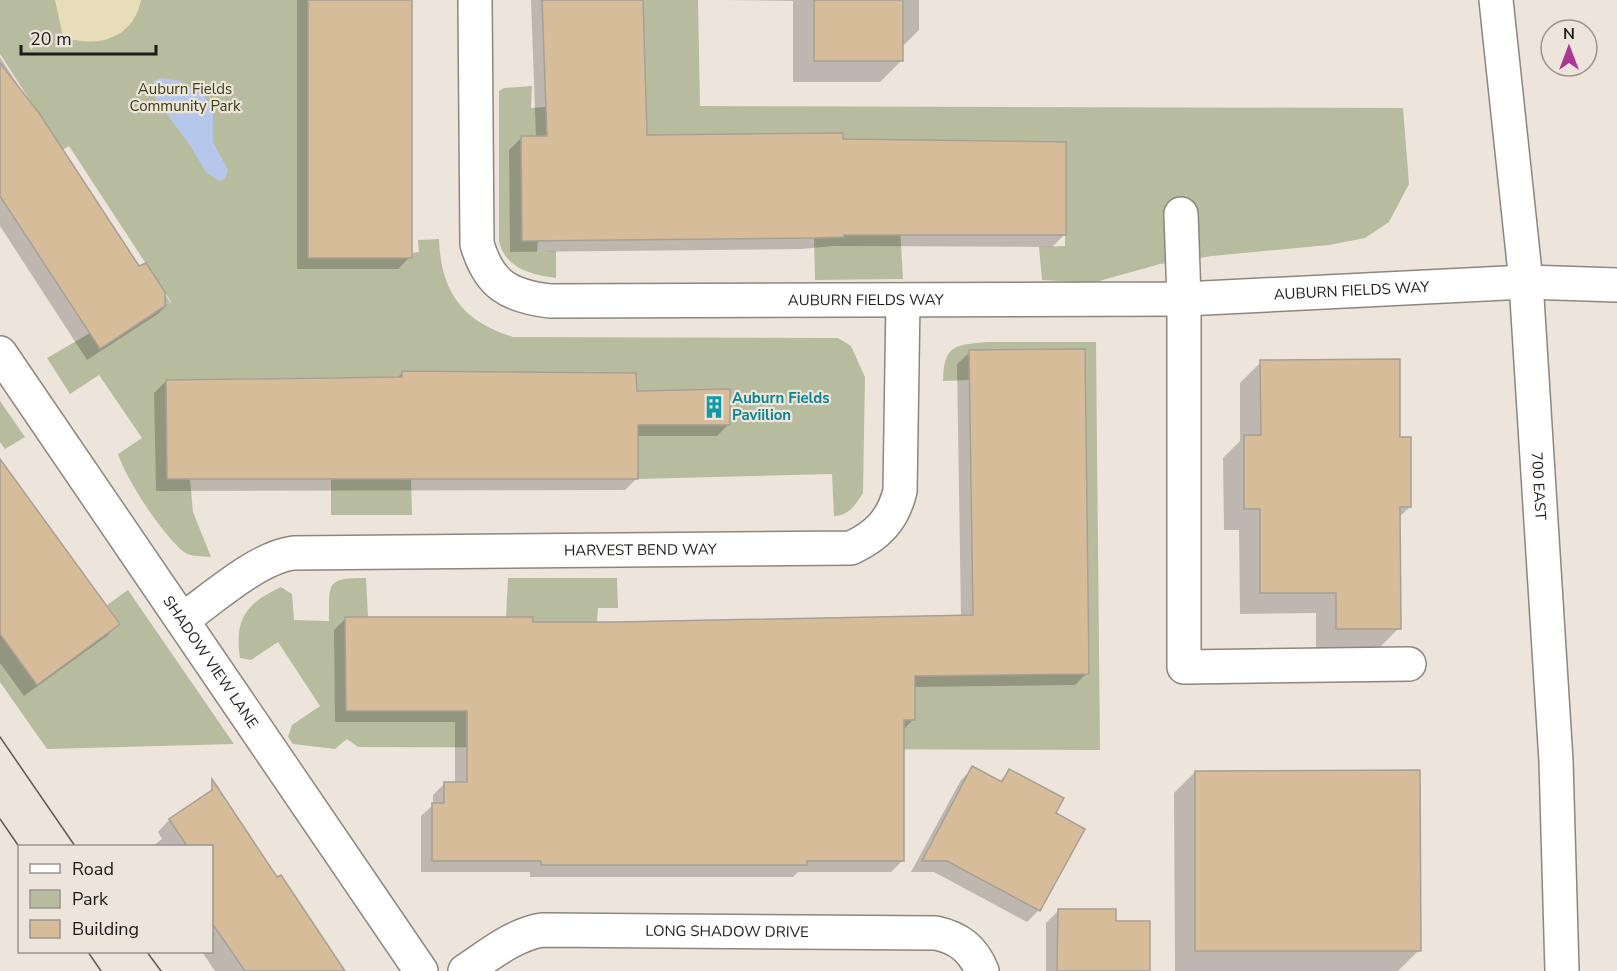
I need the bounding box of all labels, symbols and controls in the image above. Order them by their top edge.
scale bar [21,18,156,56]
north arrow [1539,18,1599,78]
text: N [1563,23,1575,45]
text: 20 m [30,27,72,51]
park label: Auburn Fields Community Park [130,79,241,116]
street label: AUBURN FIELDS WAY [1273,277,1431,305]
street label: AUBURN FIELDS WAY [788,290,945,310]
place label: Auburn Fields Paviilion [732,388,830,425]
building icon: Auburn Fields Paviilion [701,394,727,420]
street label: 700 EAST [1527,451,1551,521]
street label: HARVEST BEND WAY [564,539,718,561]
street label: SHADOW VIEW LANE [158,592,263,732]
legend [18,845,213,953]
text: Road [72,857,114,881]
text: Park [72,887,109,911]
text: Building [72,917,139,941]
street label: LONG SHADOW DRIVE [645,921,809,942]

